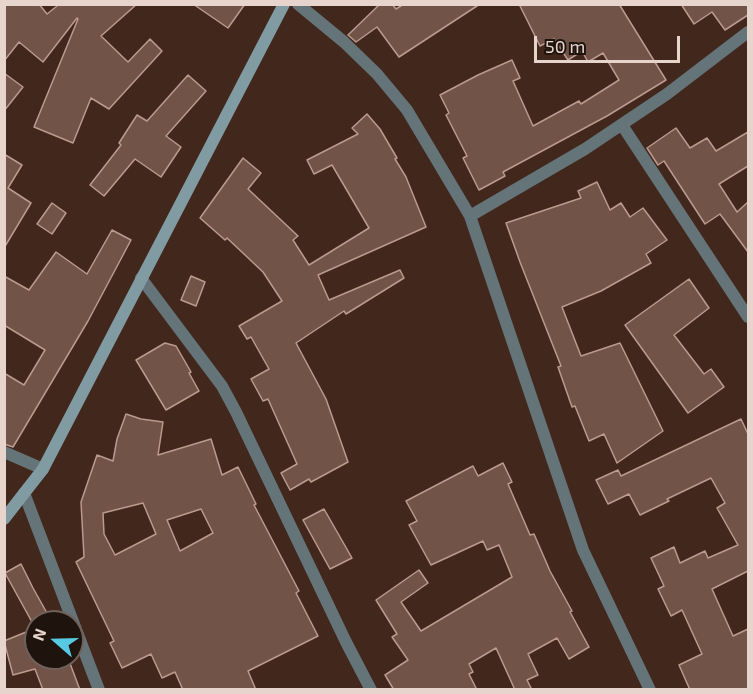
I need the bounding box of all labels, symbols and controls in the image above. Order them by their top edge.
scale bar [537,24,682,62]
text: 50 m [545,35,585,57]
north arrow [24,610,84,670]
text: N [28,626,49,643]

